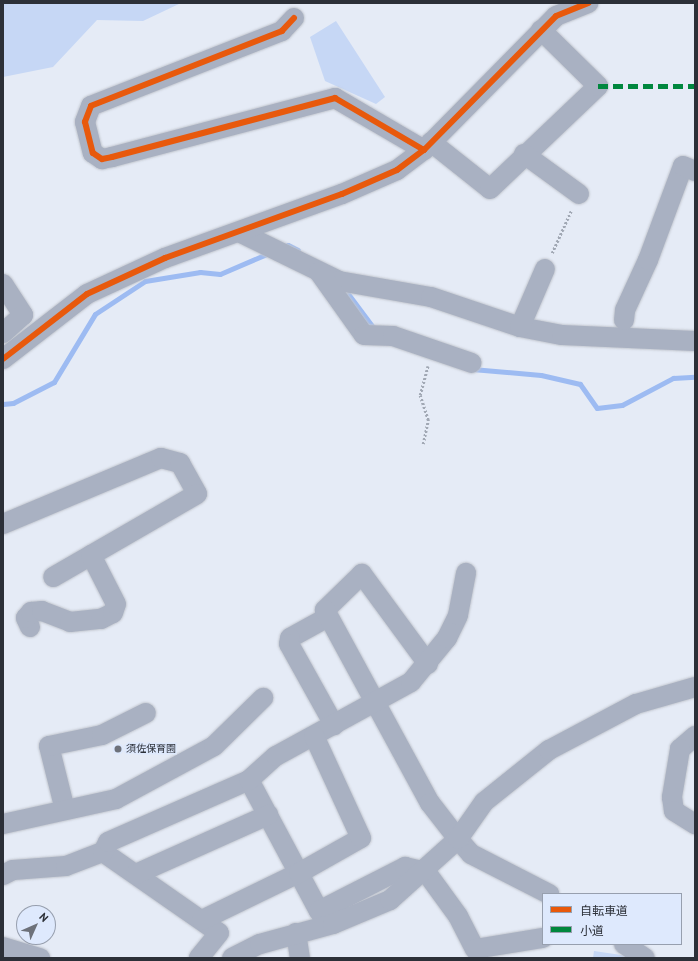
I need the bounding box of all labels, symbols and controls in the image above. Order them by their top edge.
place label: 須佐保育園 [126,743,176,755]
marker: 須佐保育園 [113,744,123,754]
legend [542,893,682,945]
text: 自転車道 [580,903,628,918]
north arrow [16,905,56,945]
text: N [36,910,51,925]
text: 小道 [580,923,604,938]

